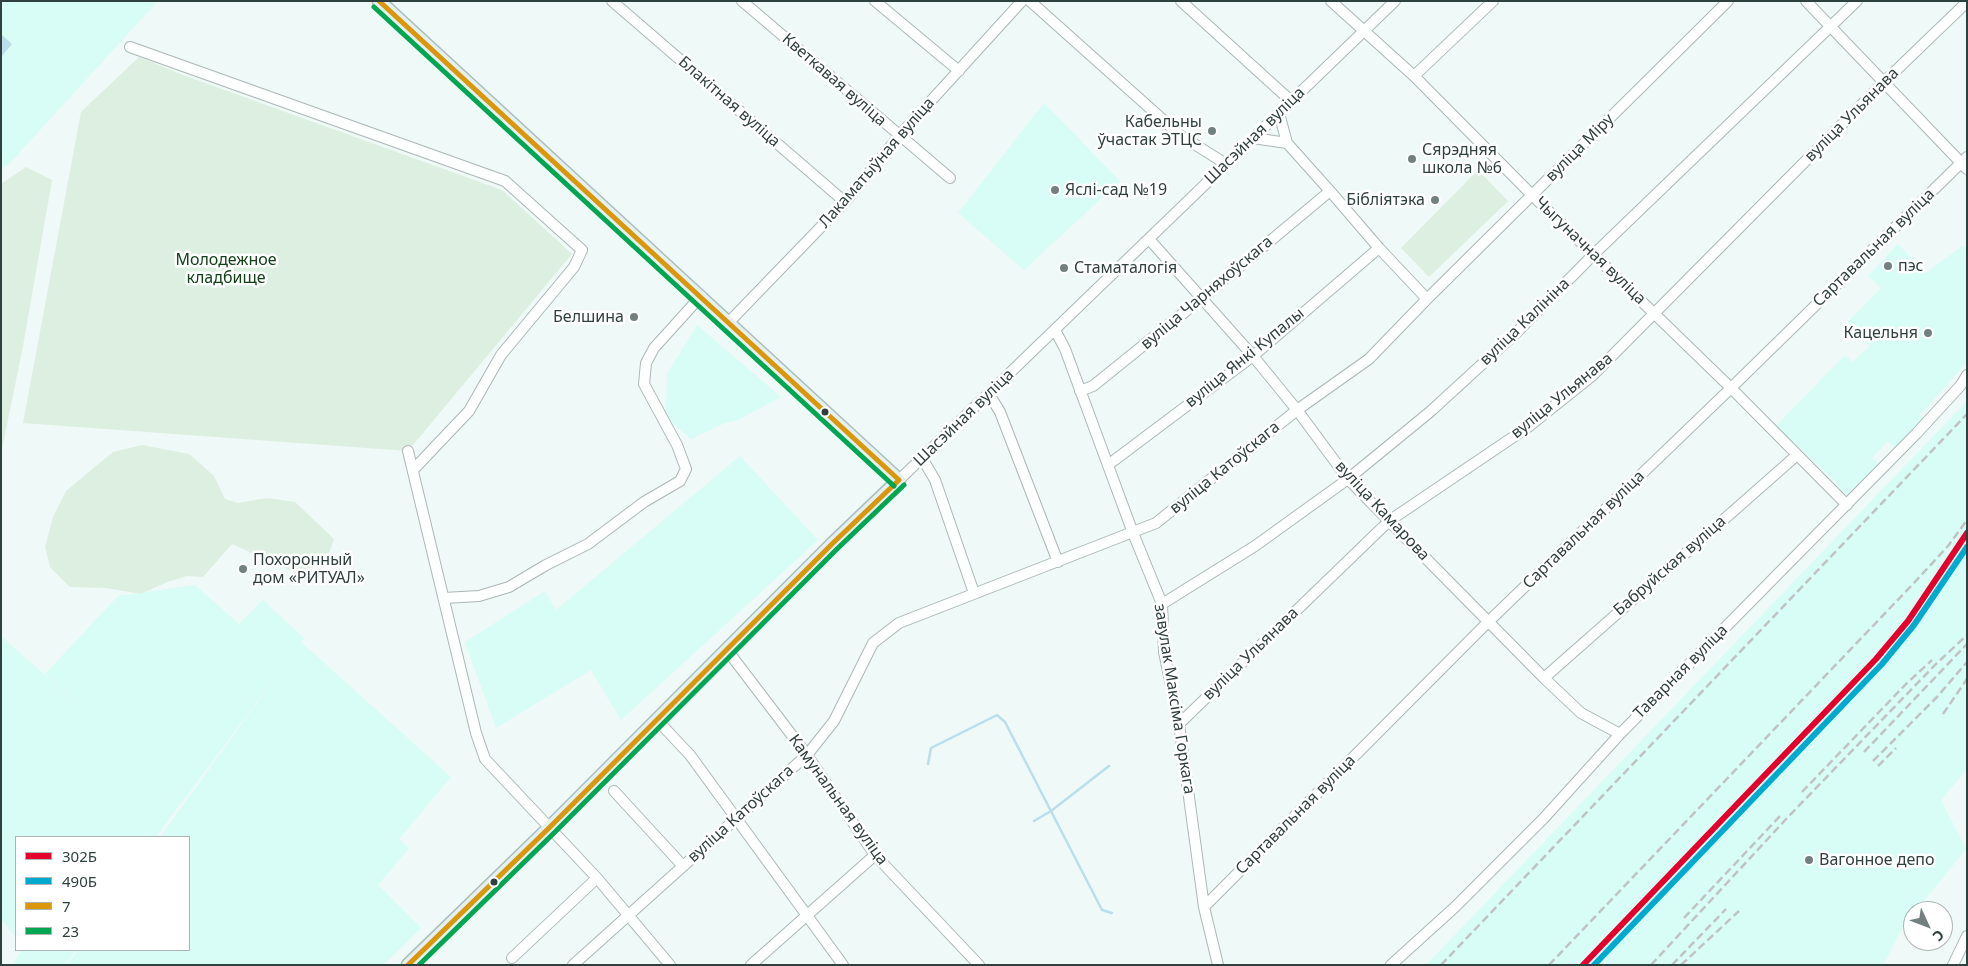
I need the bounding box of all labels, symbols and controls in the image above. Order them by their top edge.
street label: Кветкавая вуліца [778,29,890,131]
street label: Блакітная вуліца [674,53,784,151]
street label: вуліца Ульянава [1801,64,1903,166]
street label: Шасэйная вуліца [1201,83,1309,189]
street label: Лакаматыўная вуліца [815,94,939,232]
street label: вуліца Міру [1542,110,1618,186]
place label: Кабельны ўчастак ЭТЦС [1098,112,1202,150]
marker: Кабельны ўчастак ЭТЦС [1206,125,1218,137]
place label: Сярэдняя школа №6 [1422,140,1502,178]
marker: Сярэдняя школа №6 [1406,153,1418,165]
place label: Яслі-сад №19 [1065,180,1167,200]
marker: Яслі-сад №19 [1049,184,1061,196]
street label: Сартавальная вуліца [1809,185,1939,311]
place label: Бібліятэка [1346,190,1425,210]
street label: Чыгуначная вуліца [1531,193,1649,309]
marker: Бібліятэка [1429,194,1441,206]
street label: вуліца Чарняхоўскага [1137,232,1277,354]
park label: Молодежное кладбище [175,250,277,288]
place label: пэс [1898,256,1923,276]
place label: Стаматалогія [1074,258,1177,278]
marker: пэс [1882,260,1894,272]
marker: Стаматалогія [1058,262,1070,274]
street label: вуліца Калініна [1476,274,1574,370]
street label: вуліца Янкі Купалы [1182,304,1308,412]
place label: Белшина [553,307,624,327]
marker: Белшина [628,311,640,323]
place label: Кацельня [1843,323,1918,343]
marker: Кацельня [1922,327,1934,339]
street label: вуліца Ульянава [1507,349,1617,443]
street label: Шасэйная вуліца [910,365,1018,471]
unlabelled marker [820,407,830,417]
street label: вуліца Катоўскага [1166,418,1284,518]
street label: вуліца Камарова [1331,457,1433,565]
street label: Сартавальная вуліца [1519,467,1649,593]
street label: Бабруйская вуліца [1610,512,1730,620]
place label: Похоронный дом «РИТУАЛ» [253,550,365,588]
marker: Похоронный дом «РИТУАЛ» [237,563,249,575]
street label: завулак Максіма Горкага [1149,602,1199,796]
street label: вуліца Ульянава [1199,604,1303,704]
street label: Таварная вуліца [1630,621,1732,723]
street label: Камунальная вуліца [784,731,892,869]
street label: Сартавальная вуліца [1232,751,1360,879]
street label: вуліца Катоўскага [684,761,798,867]
legend [15,836,190,951]
text: 302Б [62,846,97,866]
place label: Вагонное депо [1819,850,1935,870]
marker: Вагонное депо [1803,854,1815,866]
text: 490Б [62,871,97,891]
unlabelled marker [489,877,499,887]
text: 7 [62,896,71,916]
north arrow [1903,901,1953,951]
text: 23 [62,921,79,941]
text: С [1929,926,1949,946]

